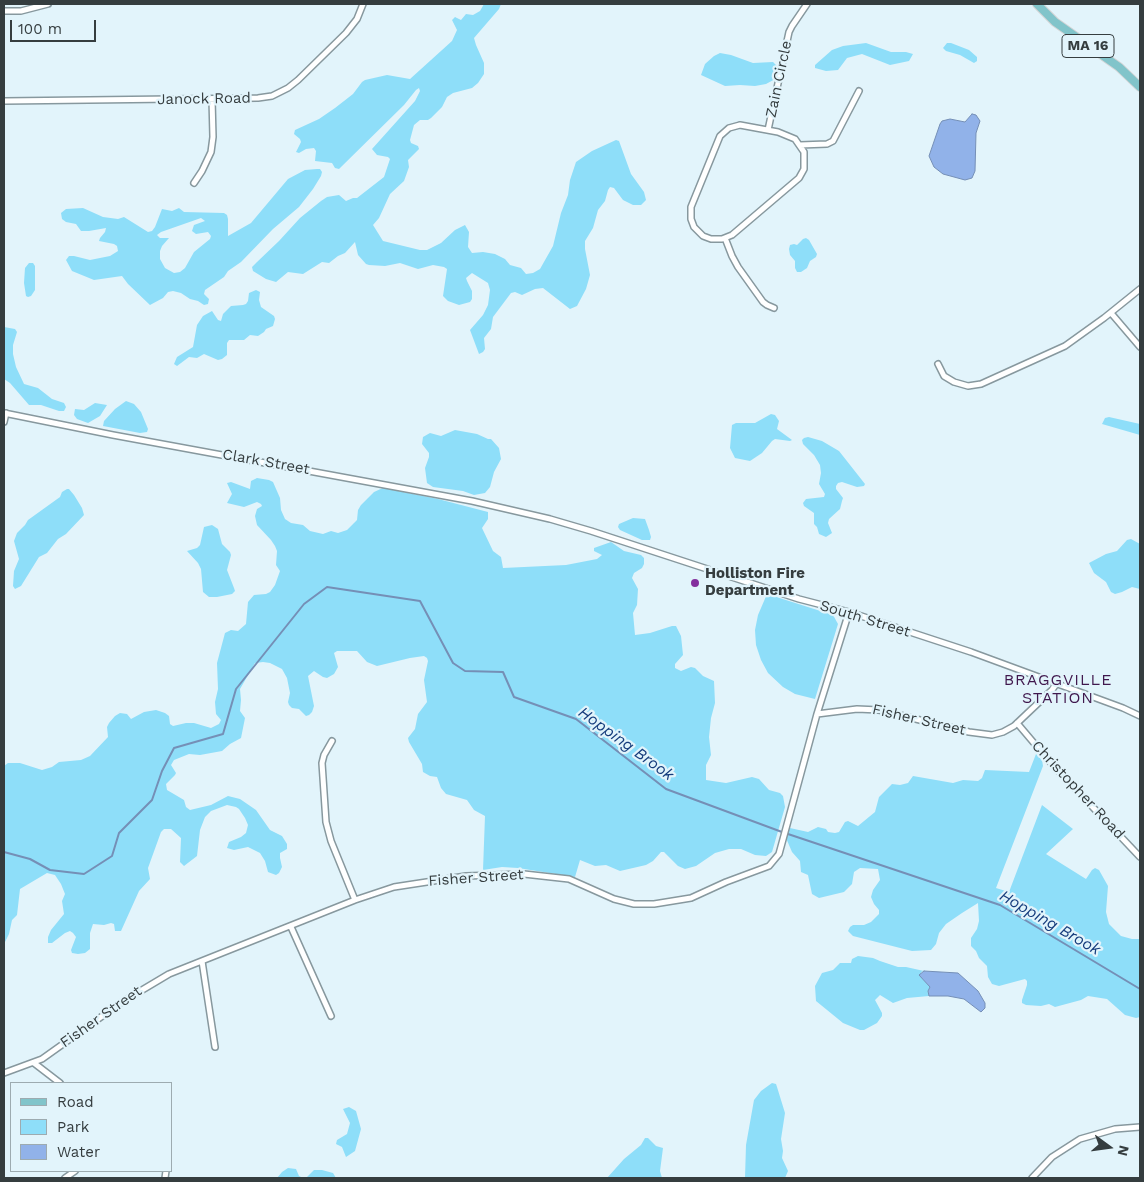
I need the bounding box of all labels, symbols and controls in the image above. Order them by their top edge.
scale bar [12,10,99,42]
text: 100 m [18,20,62,38]
road number: MA 16 [1062,34,1114,58]
street label: Zain Circle [762,39,796,119]
street label: Janock Road [157,89,251,109]
street label: Clark Street [221,445,311,479]
place label: Holliston Fire Department [705,565,805,600]
marker: Holliston Fire Department [689,577,701,589]
street label: South Street [818,597,912,641]
district label: BRAGGVILLE STATION [1002,670,1114,708]
street label: Fisher Street [871,701,967,739]
water label: Hopping Brook [574,703,678,785]
street label: Christopher Road [1028,737,1128,843]
street label: Fisher Street [428,866,524,890]
water label: Hopping Brook [996,886,1104,960]
street label: Fisher Street [57,982,145,1052]
legend [10,1082,172,1172]
text: Road [57,1093,94,1111]
text: Park [57,1118,89,1136]
north arrow [1084,1122,1134,1172]
text: Water [57,1143,100,1161]
text: N [1115,1144,1133,1158]

